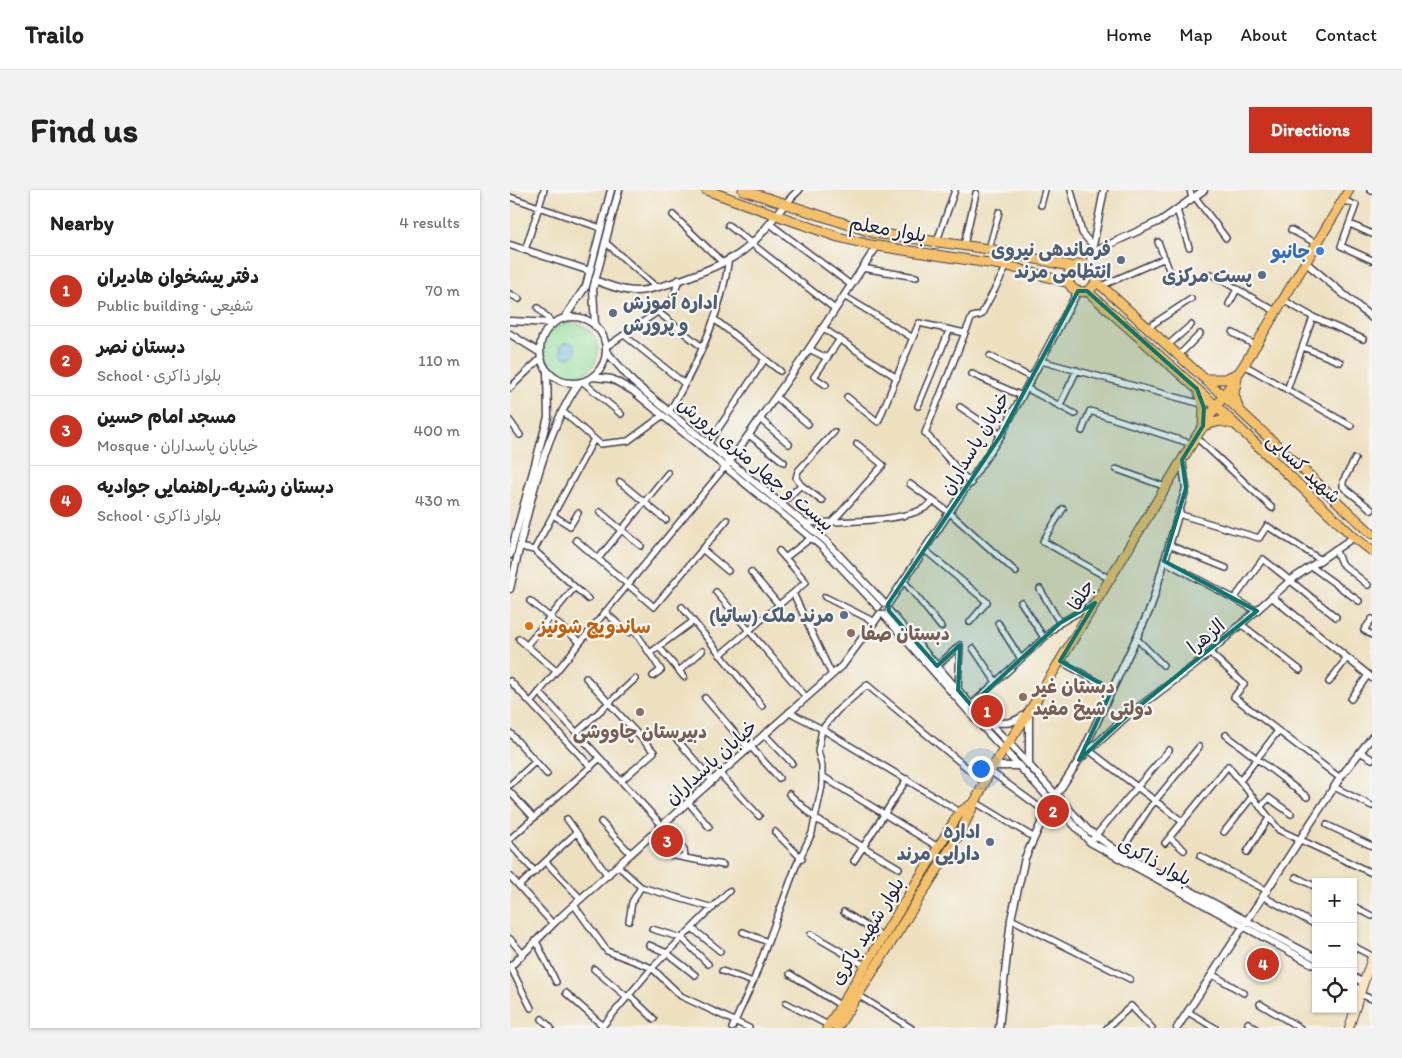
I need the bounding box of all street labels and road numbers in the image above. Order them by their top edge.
street label: بلوار معلم [847,211,928,250]
street label: خیابان پاسداران [935,387,1016,499]
street label: بیست و چهار متری پرورش [673,392,839,537]
street label: شهید کسایی [1261,428,1346,509]
street label: جلفا [1063,575,1099,615]
street label: الزهرا [1182,614,1230,658]
street label: خیابان پاسداران [660,715,763,810]
street label: بلوار ذاکری [1114,831,1196,891]
street label: بلوار شهید باکری [825,873,909,989]

